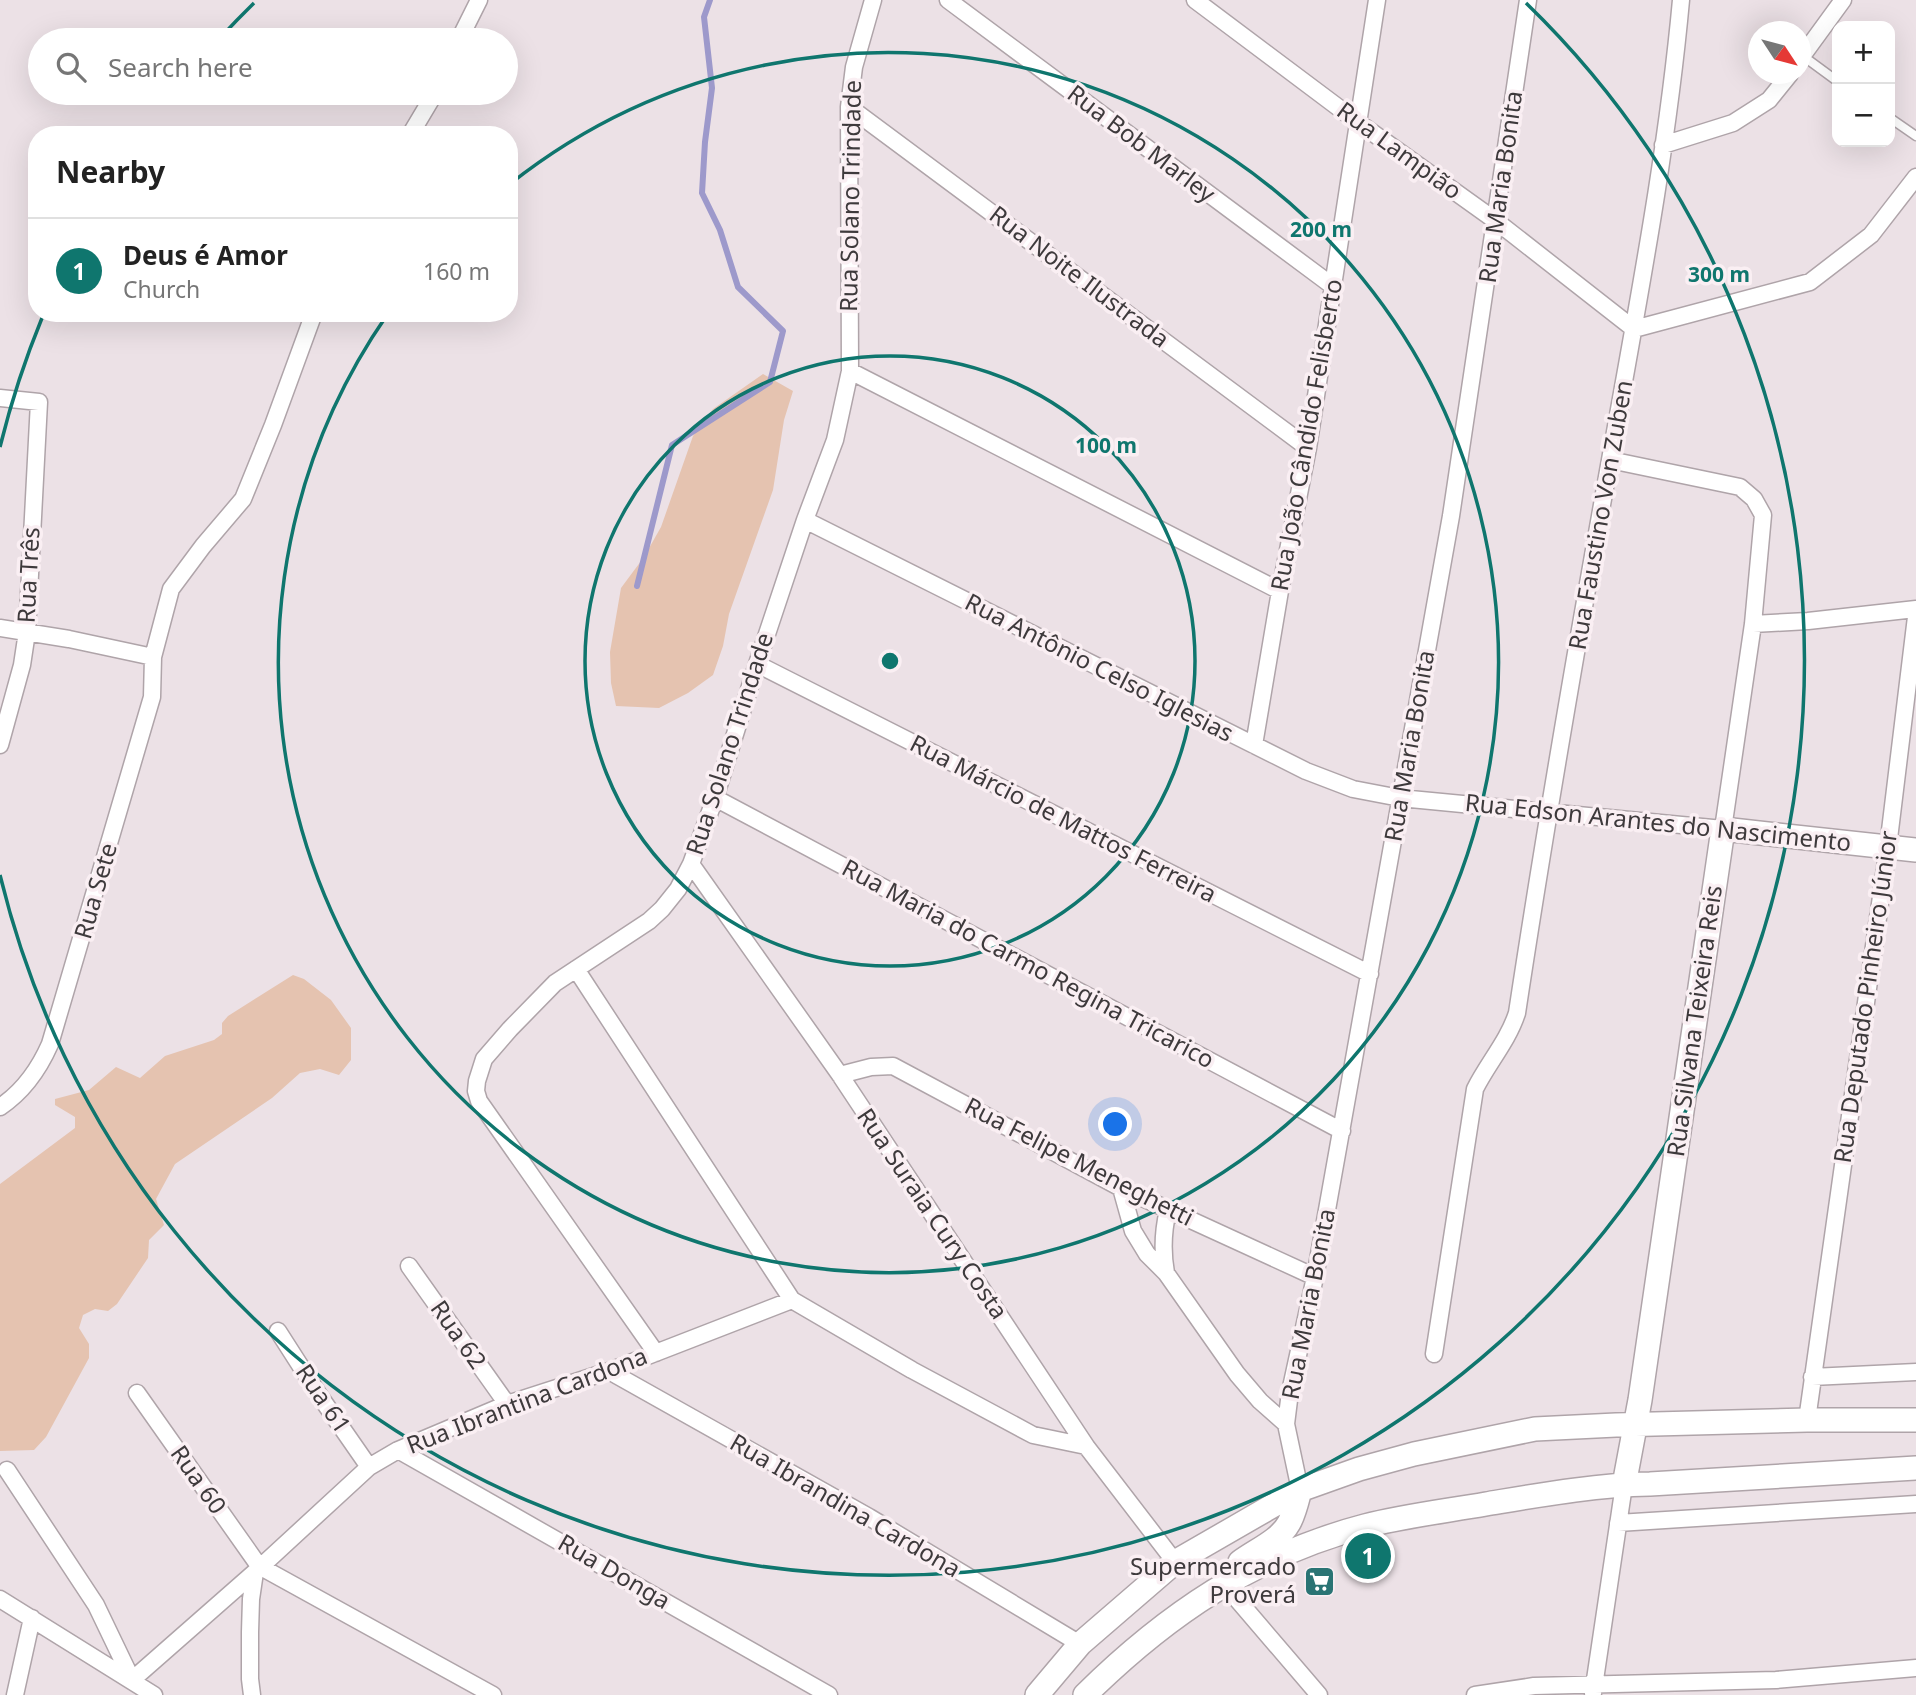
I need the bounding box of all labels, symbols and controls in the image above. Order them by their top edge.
north arrow [1748,21,1811,84]
map controls [1832,21,1895,147]
button: + [1832,21,1895,84]
search box [28,28,518,105]
icon: search [52,48,90,86]
text: Search here [108,49,253,85]
street label: Rua Bob Marley [1061,76,1223,210]
street label: Rua Solano Trindade [831,80,868,312]
button: − [1832,84,1895,147]
street label: Rua Maria Bonita [1470,89,1529,285]
street label: Rua Lampião [1331,93,1469,206]
text: Nearby [56,151,165,192]
street label: Rua Noite Ilustrada [983,197,1177,354]
text: 200 m [1290,215,1352,243]
text: Deus é Amor [123,237,288,273]
text: 1 [72,255,86,287]
text: 160 m [423,255,490,287]
text: 300 m [1688,260,1750,288]
text: Church [123,273,200,305]
street label: Rua João Cândido Felisberto [1262,276,1349,593]
street label: Rua Faustino Von Zuben [1560,377,1640,652]
text: 100 m [1075,431,1137,459]
street label: Rua Três [9,526,46,624]
street label: Rua Antônio Celso Iglesias [960,585,1240,749]
street label: Rua Solano Trindade [677,628,780,859]
street label: Rua Maria Bonita [1375,647,1442,844]
centre of rings [878,649,902,673]
street label: Rua Márcio de Mattos Ferreira [905,726,1223,910]
street label: Rua Edson Arantes do Nascimento [1463,785,1853,858]
street label: Rua Deputado Pinheiro Júnior [1825,829,1904,1165]
street label: Rua Sete [65,839,124,942]
street label: Rua Maria do Carmo Regina Tricarico [837,850,1221,1075]
street label: Rua Silvana Teixeira Reis [1658,883,1729,1159]
street label: Rua Felipe Meneghetti [960,1089,1200,1233]
street label: Rua Suraia Cury Costa [850,1101,1016,1325]
your location [1098,1107,1132,1141]
street label: Rua Maria Bonita [1273,1205,1342,1402]
street label: Rua 62 [424,1293,495,1375]
street label: Rua Ibrantina Cardona [401,1338,651,1461]
street label: Rua 61 [289,1357,359,1439]
street label: Rua Ibrandina Cardona [724,1425,967,1584]
street label: Rua 60 [164,1438,235,1520]
street label: Rua Donga [553,1525,677,1616]
pin: 1 [1345,1530,1391,1582]
place label: Supermercado Proverá [1130,1549,1296,1610]
supermarket icon: Supermercado Proverá [1302,1564,1336,1598]

